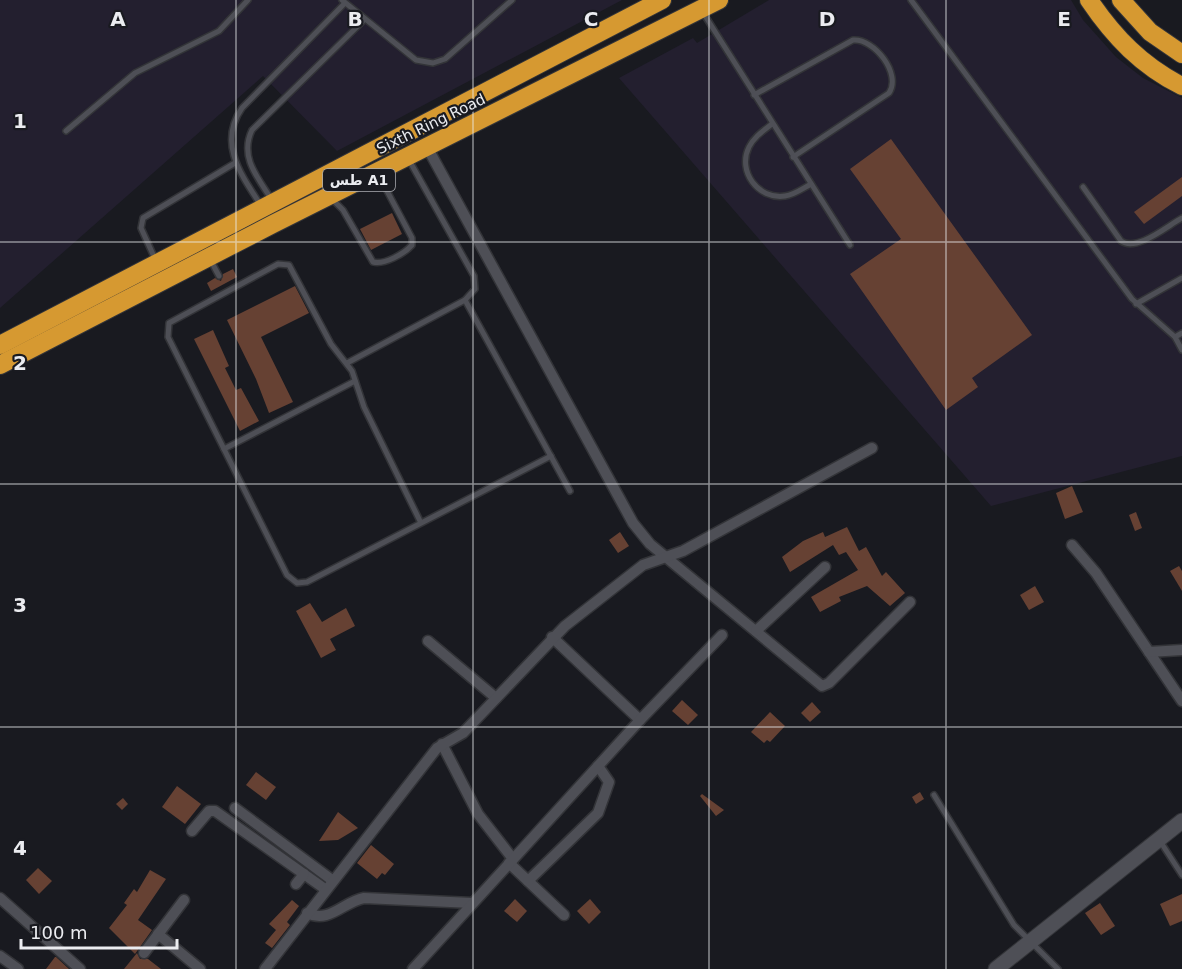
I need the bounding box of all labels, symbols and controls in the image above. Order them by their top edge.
text: A [110,7,126,31]
text: B [347,7,363,31]
text: C [584,7,598,31]
text: D [819,7,835,31]
text: E [1057,7,1071,31]
street label: Sixth Ring Road [374,90,488,158]
text: 1 [13,109,27,133]
road number: طس A1 [323,169,395,191]
text: 2 [13,351,27,375]
text: 3 [13,593,27,617]
text: 4 [13,836,27,860]
scale bar [21,912,177,950]
text: 100 m [30,922,88,943]

